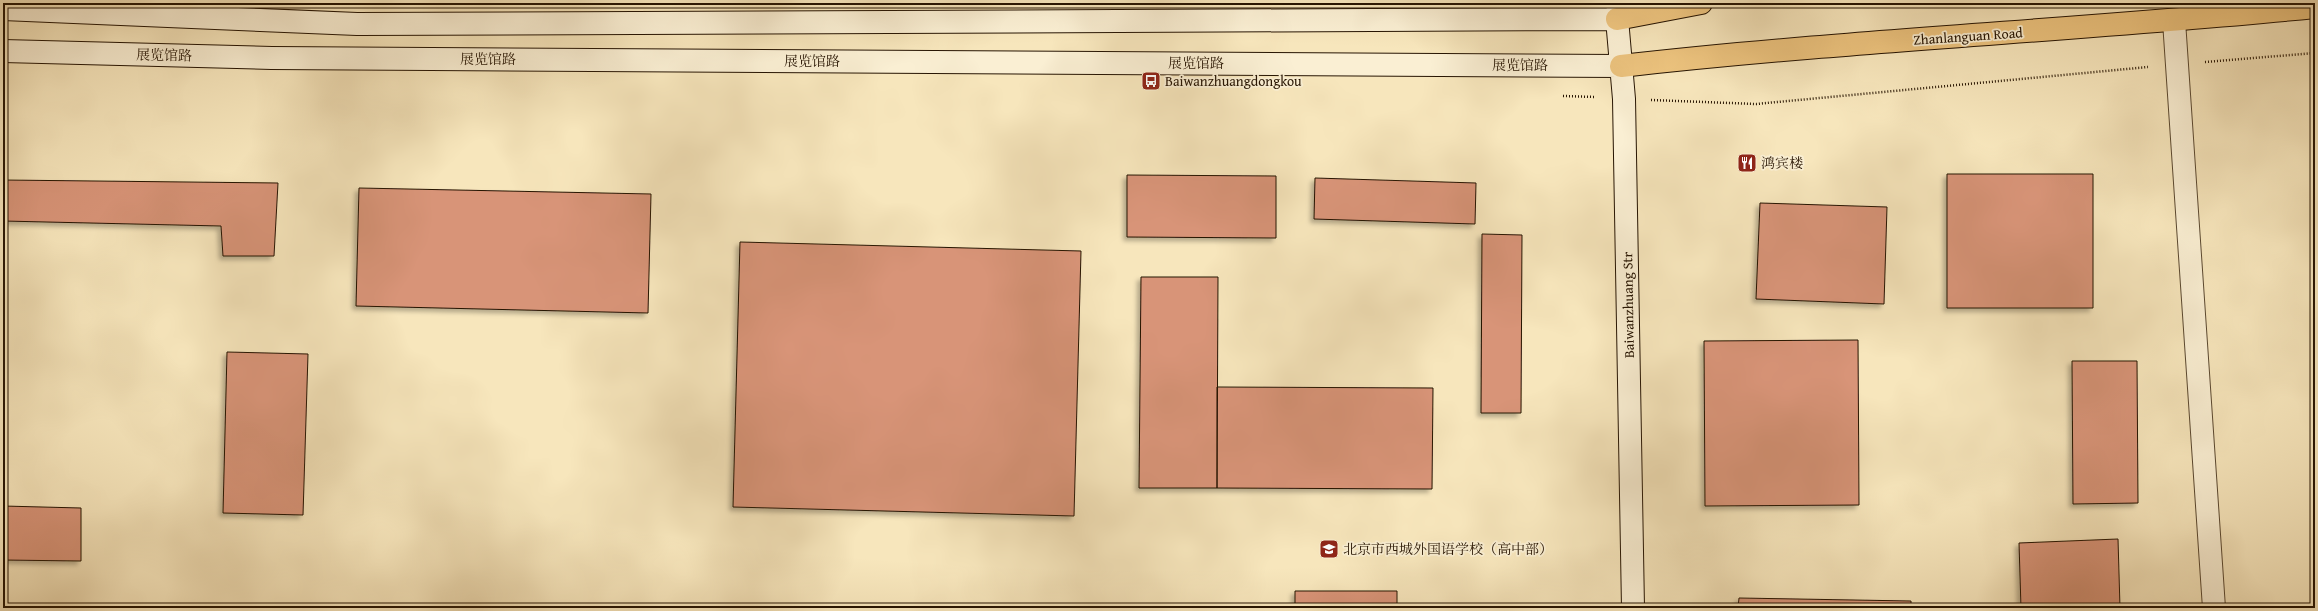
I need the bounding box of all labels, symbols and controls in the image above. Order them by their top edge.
street label: Zhanlanguan Road [1913,22,2024,50]
street label: 展览馆路 [136,45,192,65]
street label: 展览馆路 [460,49,516,69]
street label: 展览馆路 [784,51,840,71]
street label: 展览馆路 [1168,53,1224,73]
street label: 展览馆路 [1492,55,1548,75]
bus stop icon: Baiwanzhuangdongkou [1140,70,1162,92]
place label: Baiwanzhuangdongkou [1165,71,1302,91]
restaurant icon: 鸿宾楼 [1736,152,1758,174]
place label: 鸿宾楼 [1761,153,1803,173]
street label: Baiwanzhuang Str [1617,251,1639,358]
school or university icon: 北京市西城外国语学校（高中部） [1318,538,1340,560]
place label: 北京市西城外国语学校（高中部） [1343,539,1553,559]

